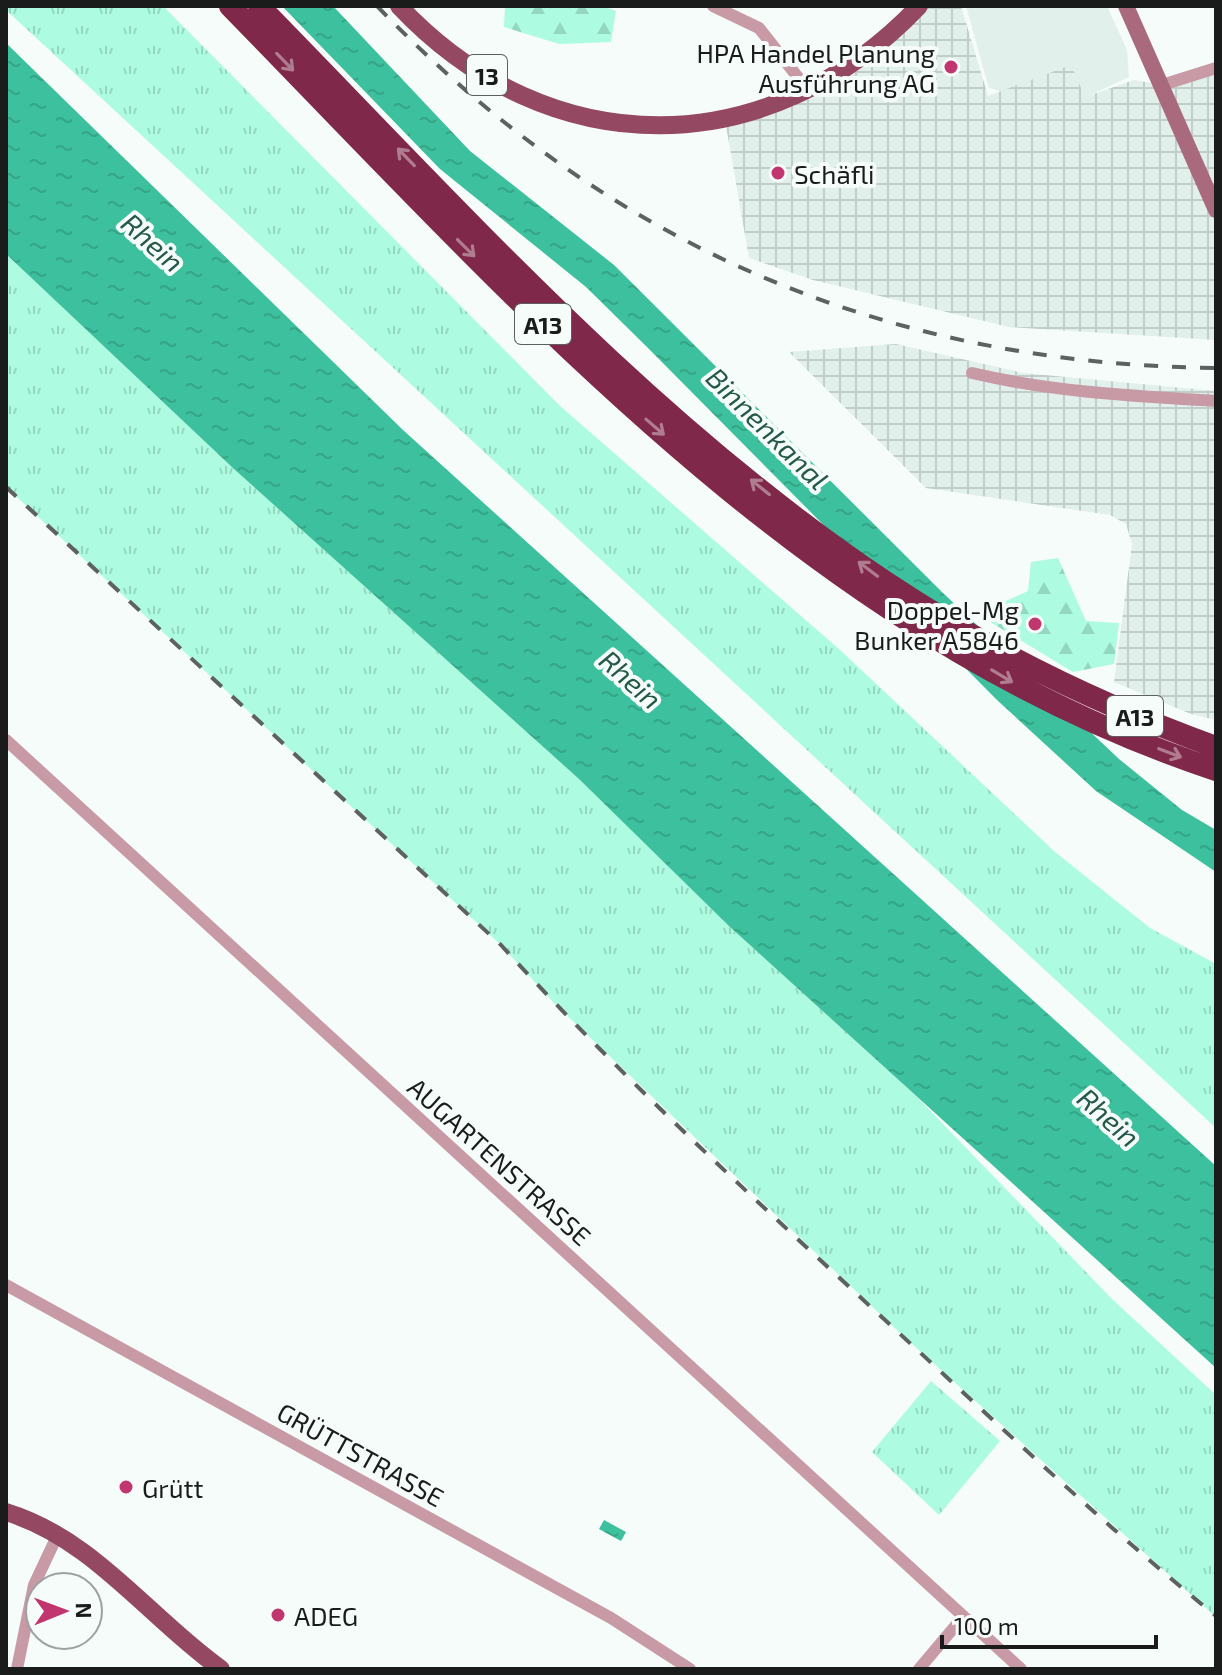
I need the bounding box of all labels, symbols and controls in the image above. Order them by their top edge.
place label: HPA Handel Planung Ausführung AG [697,37,935,98]
one-way arrow [275,52,294,72]
road number: 13 [467,55,507,95]
marker: HPA Handel Planung Ausführung AG [942,58,960,76]
one-way arrow [397,147,416,167]
place label: Schäfli [794,158,875,189]
marker: Schäfli [769,164,787,182]
water label: Rhein [115,205,191,279]
one-way arrow [456,238,475,257]
road number: A13 [515,304,571,344]
water label: Binnenkanal [700,360,836,496]
one-way arrow [645,417,665,435]
one-way arrow [749,478,770,496]
one-way arrow [858,561,879,578]
place label: Doppel-Mg Bunker A5846 [854,594,1019,655]
marker: Doppel-Mg Bunker A5846 [1026,615,1044,633]
water label: Rhein [593,642,669,716]
one-way arrow [990,668,1013,684]
road number: A13 [1107,696,1163,736]
one-way arrow [1157,747,1181,761]
street label: AUGARTENSTRASSE [402,1071,598,1251]
water label: Rhein [1071,1080,1147,1154]
street label: GRÜTTSTRASSE [272,1395,450,1513]
place label: Grütt [142,1472,203,1503]
marker: Grütt [117,1478,135,1496]
north arrow [24,1571,104,1651]
scale bar [942,1599,1156,1649]
place label: ADEG [294,1600,358,1631]
text: N [72,1602,98,1619]
marker: ADEG [269,1606,287,1624]
text: 100 m [954,1611,1019,1640]

